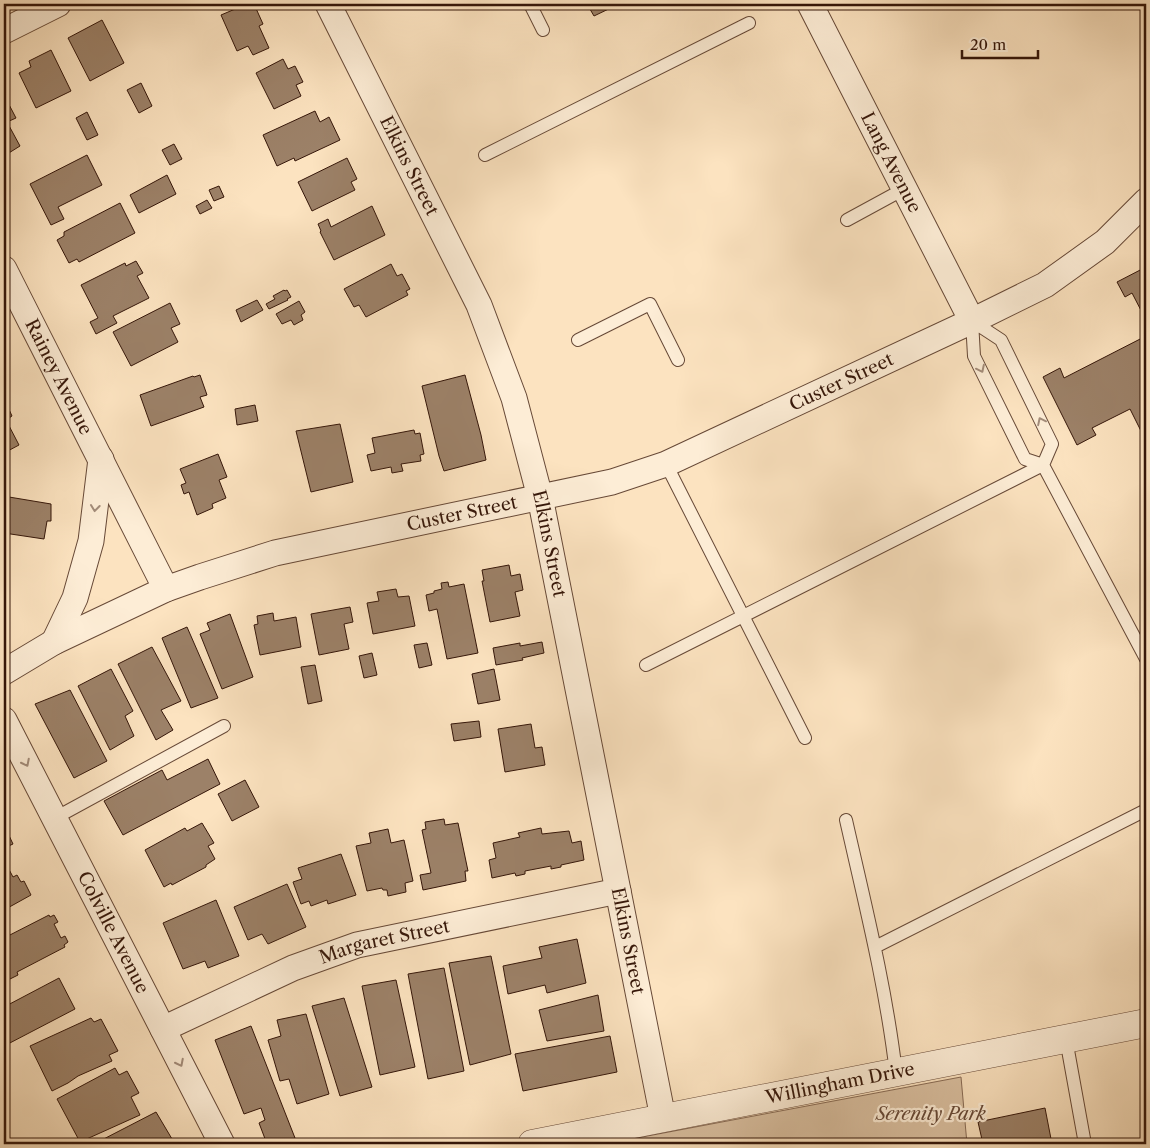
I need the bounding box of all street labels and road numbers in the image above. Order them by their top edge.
street label: Lang Avenue [856,108,926,217]
street label: Elkins Street [375,112,444,220]
street label: Rainey Avenue [20,315,97,438]
street label: Custer Street [786,348,898,416]
street label: Elkins Street [528,488,571,600]
street label: Custer Street [405,491,520,536]
street label: Colville Avenue [73,868,154,997]
street label: Elkins Street [607,885,649,997]
street label: Margaret Street [316,915,452,969]
street label: Willingham Drive [763,1058,916,1109]

